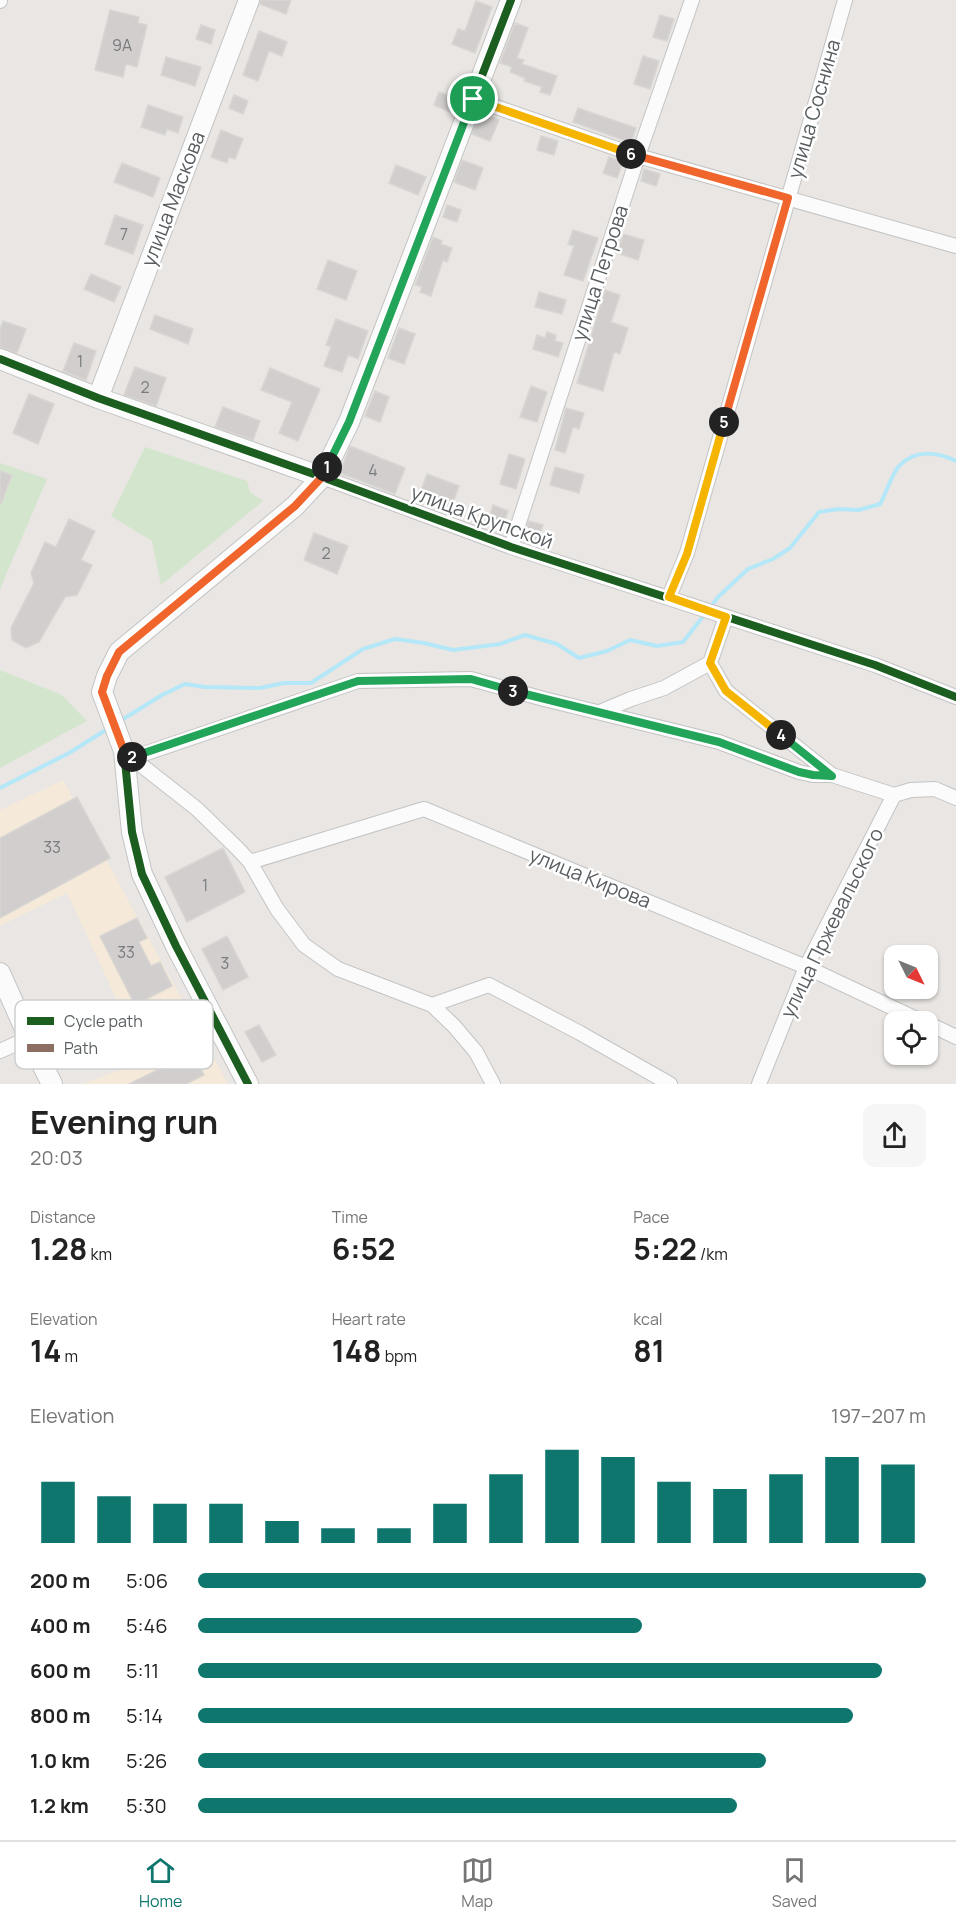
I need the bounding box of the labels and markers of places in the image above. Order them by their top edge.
pin [447,73,498,124]
pin: 6 [616,139,646,169]
pin: 5 [709,407,739,437]
pin: 1 [312,452,342,482]
pin: 3 [498,676,528,706]
pin: 4 [766,720,796,750]
pin: 2 [117,742,147,772]

